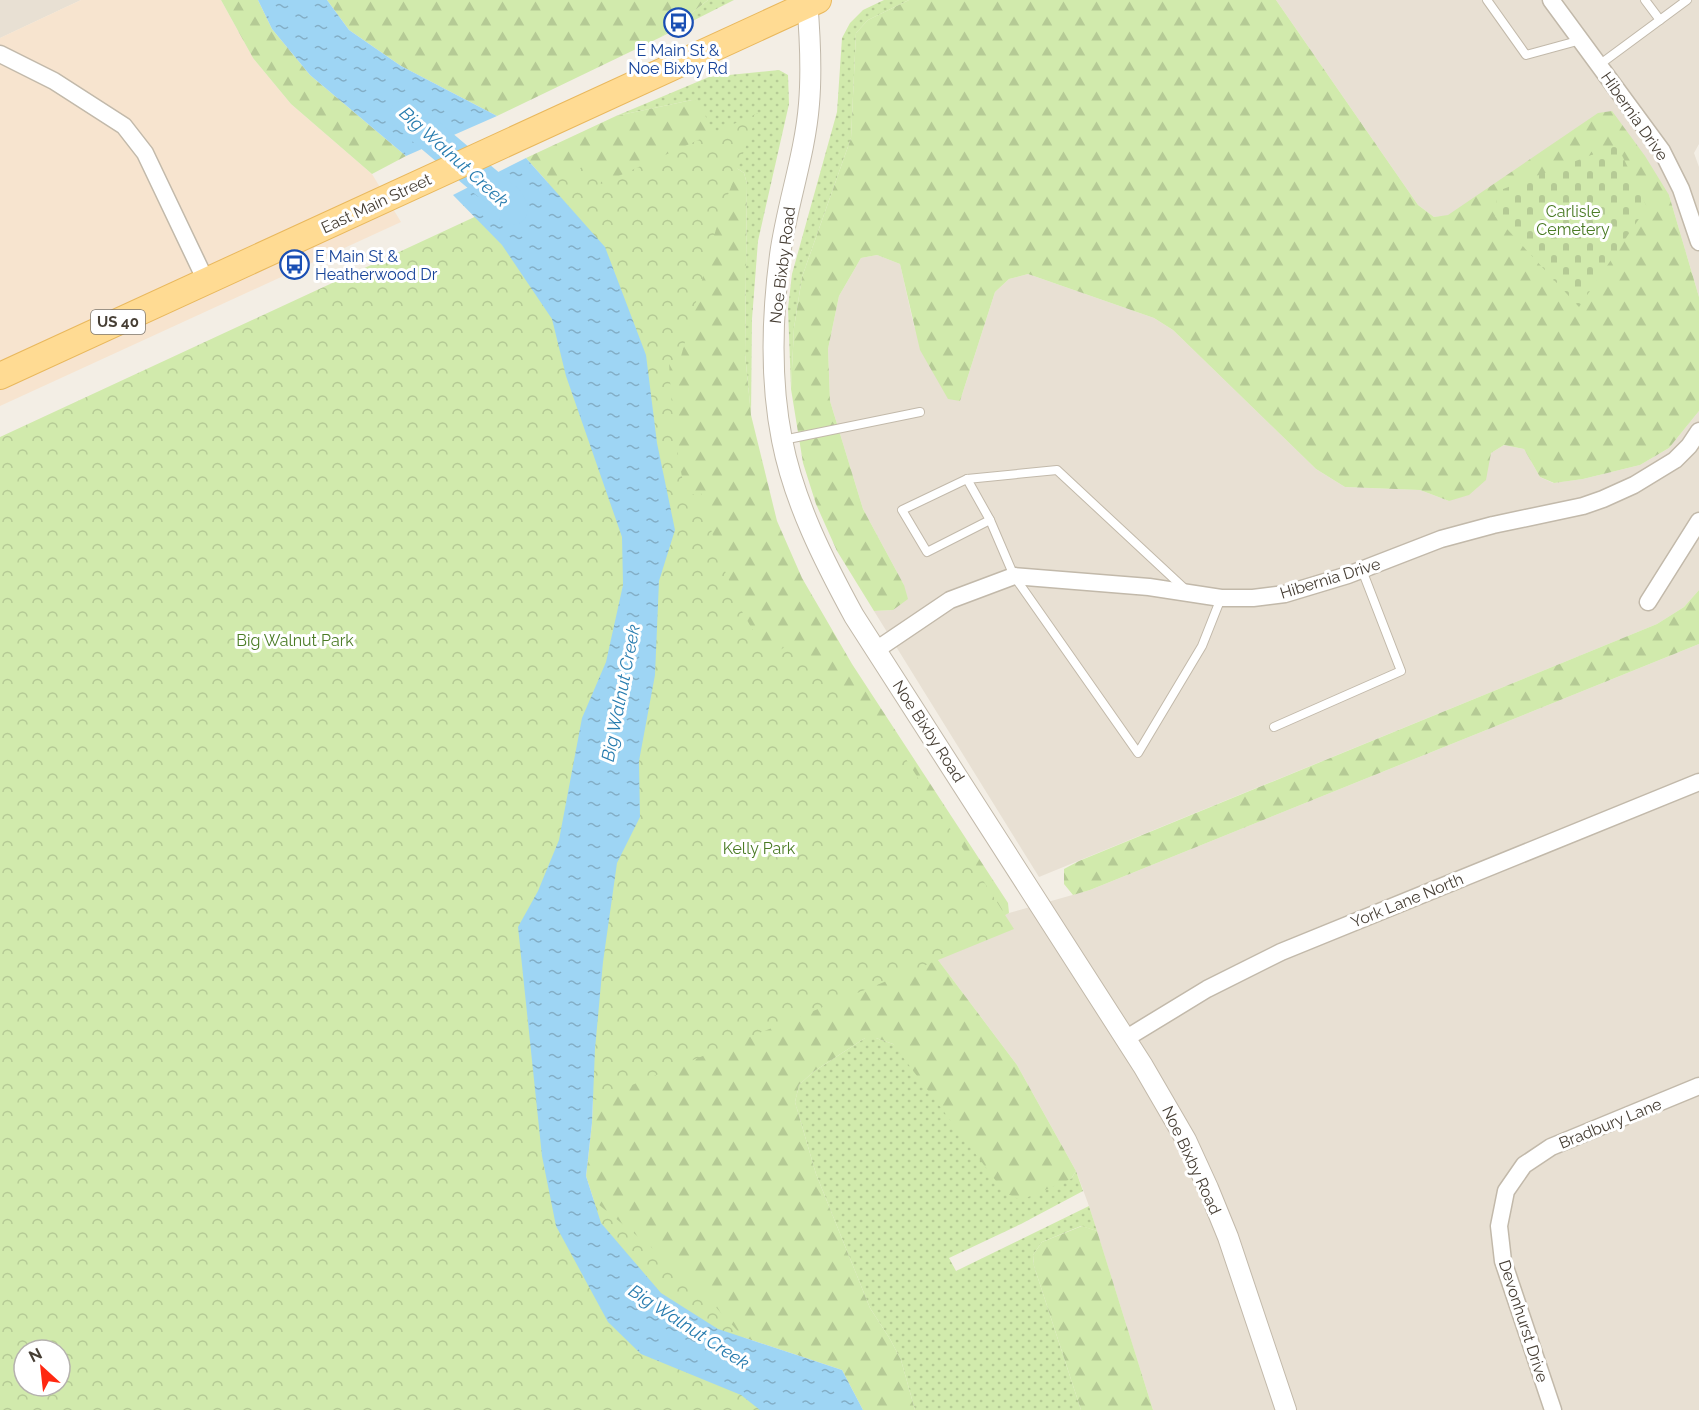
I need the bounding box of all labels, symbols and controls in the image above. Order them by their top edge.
bus stop icon: E Main St & Noe Bixby Rd [662,6,694,38]
place label: E Main St & Noe Bixby Rd [628,41,728,78]
street label: Hibernia Drive [1597,68,1672,164]
water label: Big Walnut Creek [396,102,513,211]
street label: East Main Street [318,169,435,237]
park label: Carlisle Cemetery [1536,202,1610,239]
street label: Noe Bixby Road [766,205,799,325]
place label: E Main St & Heatherwood Dr [315,247,438,284]
bus stop icon: E Main St & Heatherwood Dr [278,249,310,281]
road number: US 40 [91,310,145,334]
street label: Hibernia Drive [1278,554,1383,603]
water label: Big Walnut Creek [597,622,644,763]
park label: Big Walnut Park [236,631,354,650]
street label: Noe Bixby Road [889,677,969,786]
park label: Kelly Park [723,839,796,858]
street label: York Lane North [1348,869,1466,932]
street label: Bradbury Lane [1556,1094,1664,1153]
street label: Noe Bixby Road [1158,1103,1225,1218]
street label: Devonhurst Drive [1495,1258,1552,1385]
water label: Big Walnut Creek [625,1280,754,1374]
north arrow [12,1338,72,1398]
text: N [26,1344,45,1366]

